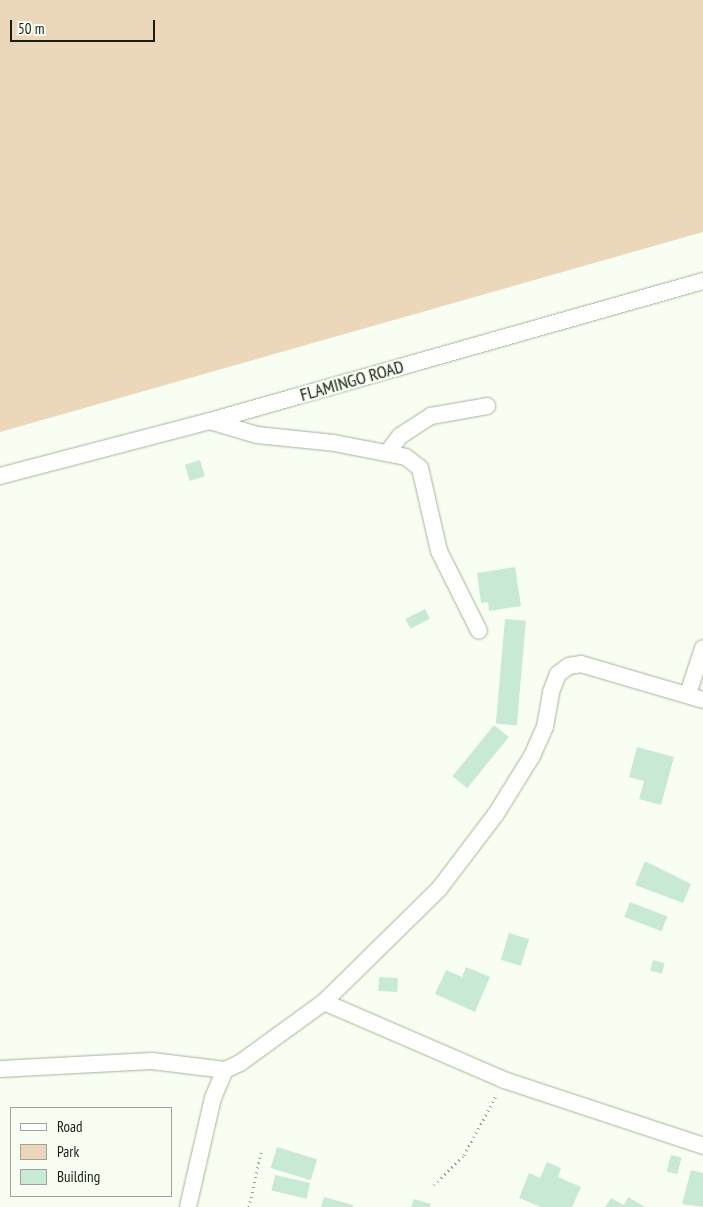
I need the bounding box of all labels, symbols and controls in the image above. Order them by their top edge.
scale bar [12,10,158,42]
text: 50 m [18,19,44,38]
street label: FLAMINGO ROAD [298,356,406,406]
legend [10,1107,172,1197]
text: Road [57,1117,83,1136]
text: Park [57,1142,79,1161]
text: Building [57,1167,100,1186]

